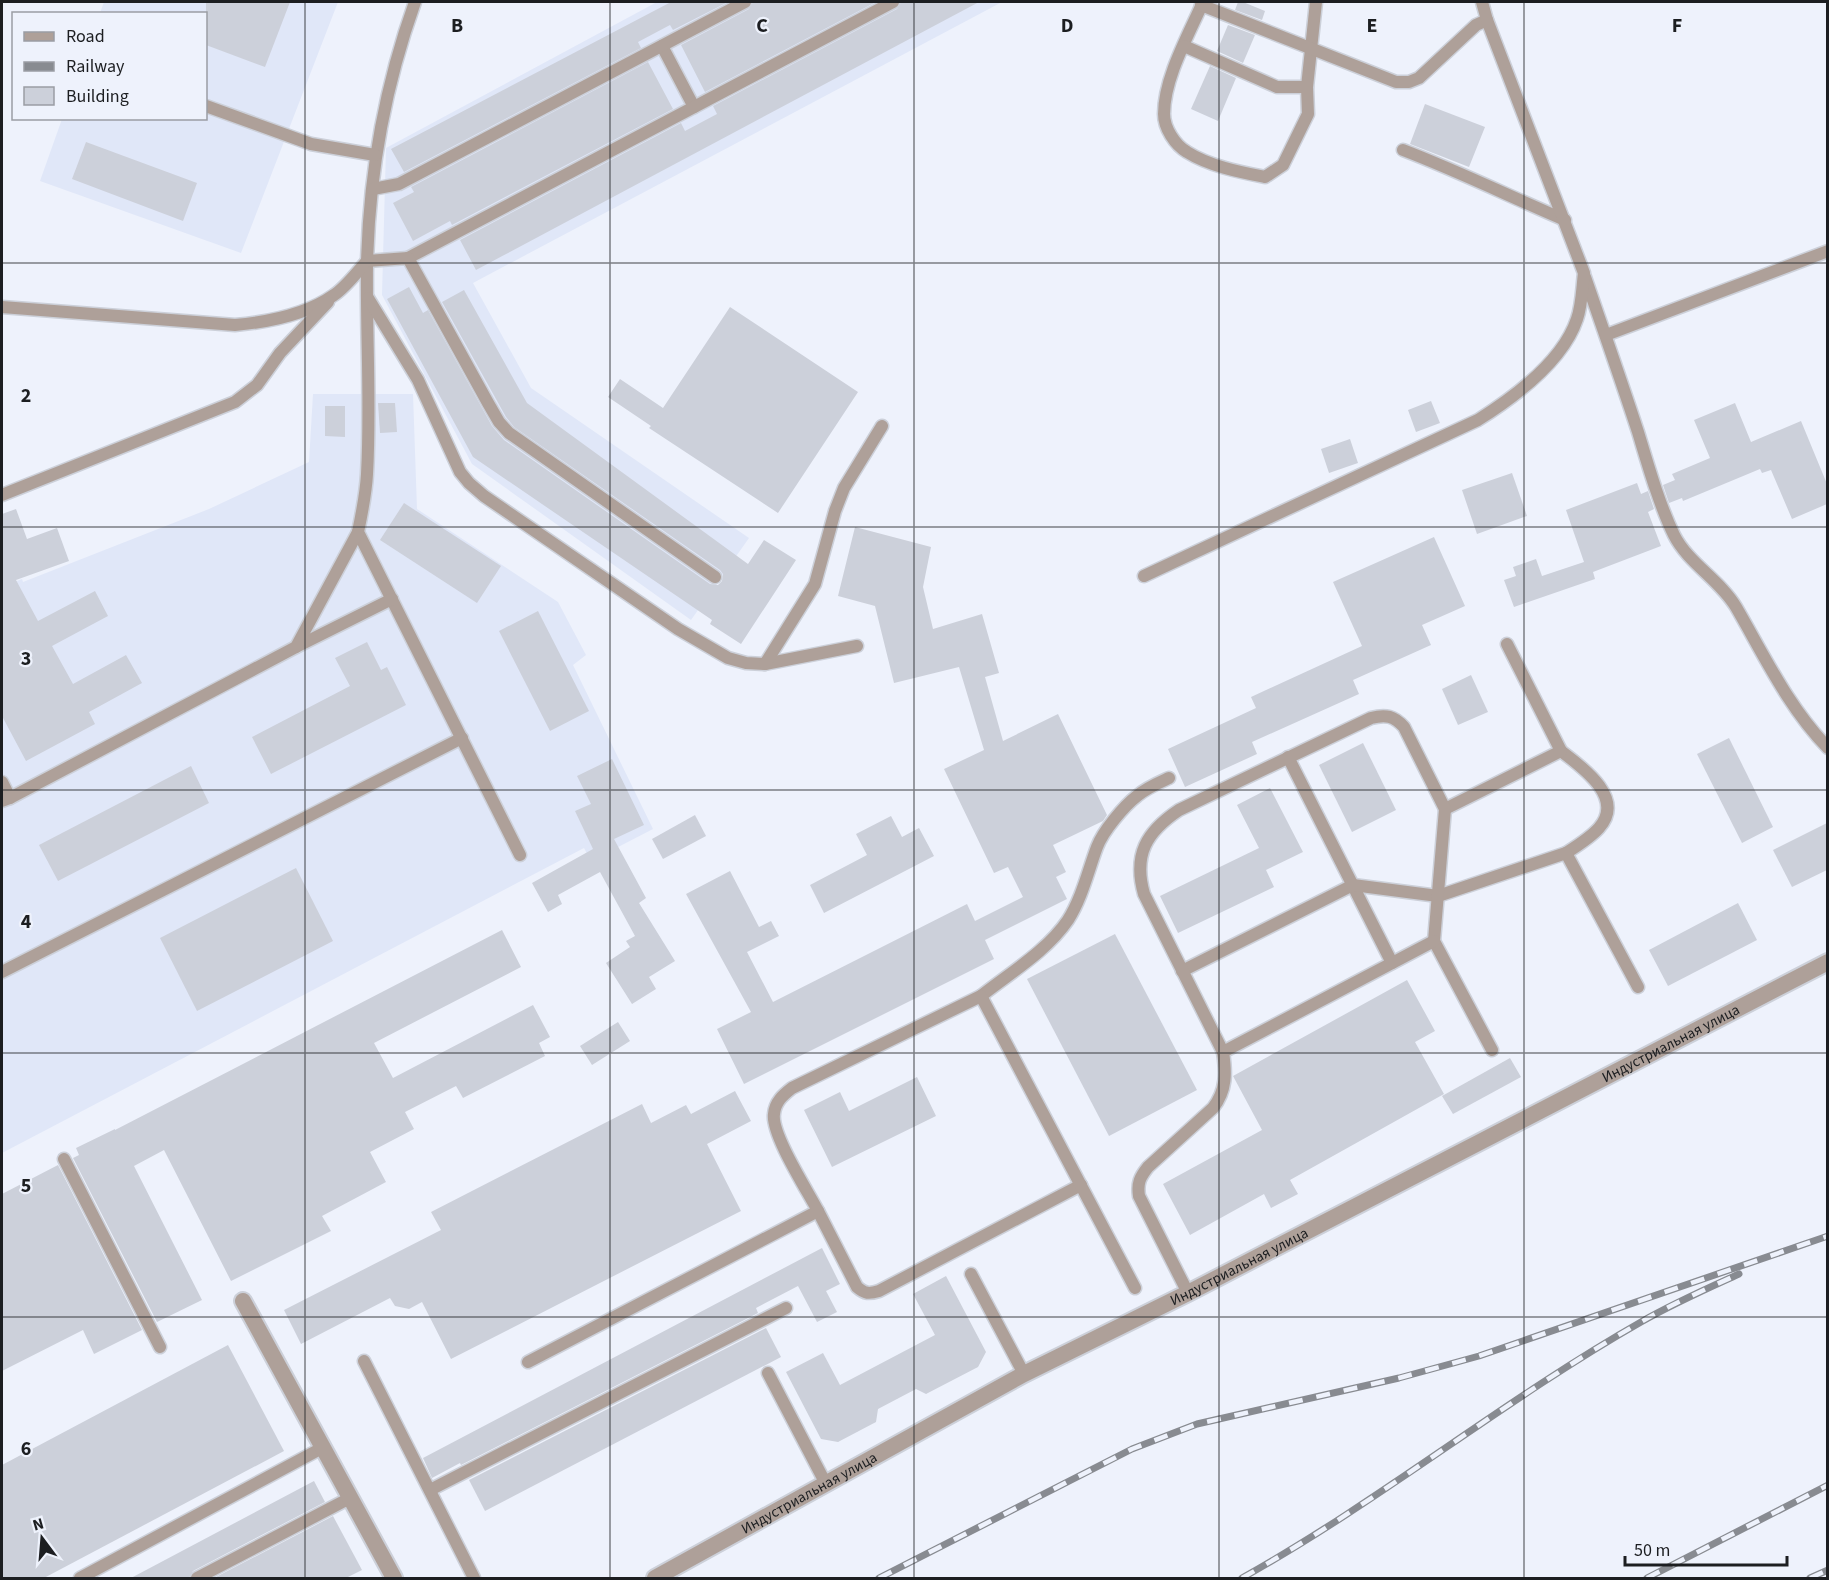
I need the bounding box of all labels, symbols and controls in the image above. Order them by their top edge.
legend [12,12,207,120]
text: B [451,12,463,40]
text: C [756,12,768,40]
text: D [1061,12,1073,40]
text: E [1367,12,1377,40]
text: F [1672,12,1682,40]
text: Road [66,24,105,49]
text: Railway [66,54,125,79]
text: Building [66,84,129,109]
text: 2 [21,382,31,410]
text: 3 [21,645,31,673]
text: 4 [21,908,32,936]
street label: Индустриальная улица [1598,999,1743,1088]
text: 5 [21,1172,31,1200]
street label: Индустриальная улица [1166,1222,1312,1311]
text: 6 [21,1435,31,1463]
street label: Индустриальная улица [737,1447,881,1539]
north arrow [12,1508,72,1568]
text: N [30,1513,46,1537]
scale bar [1625,1529,1787,1567]
text: 50 m [1634,1538,1670,1563]

